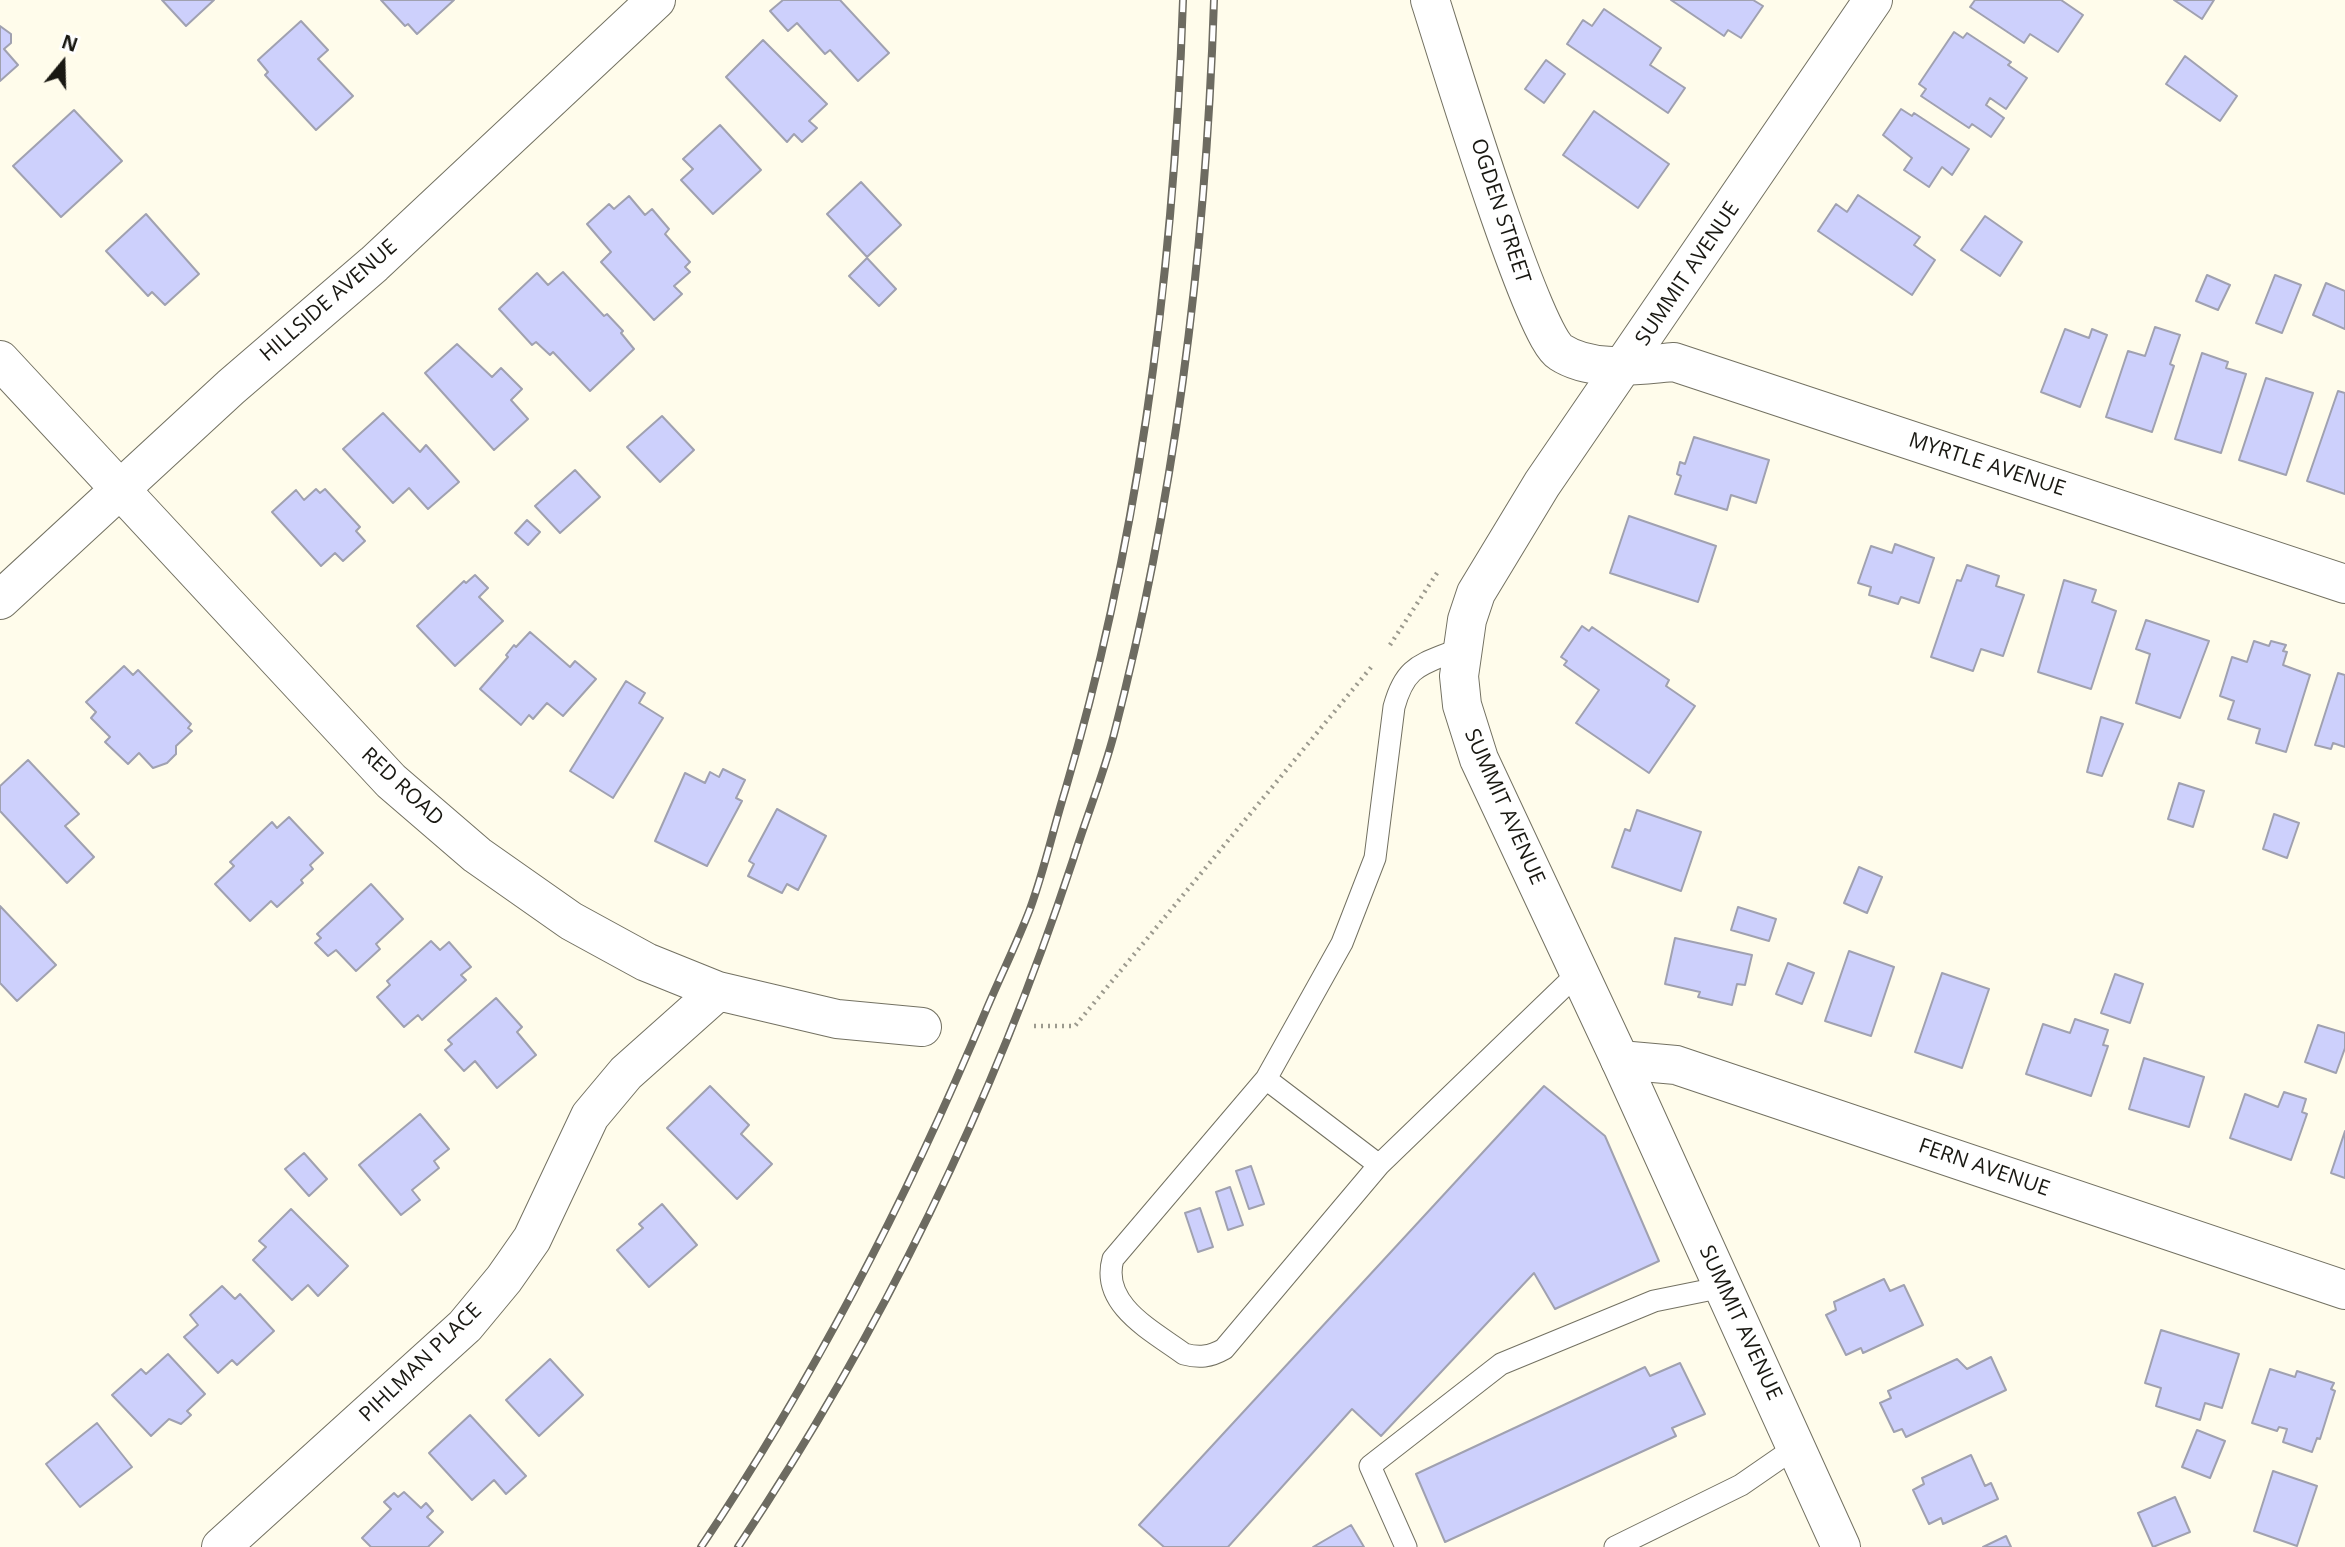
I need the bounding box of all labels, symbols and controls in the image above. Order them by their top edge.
north arrow [28,28,98,98]
text: N [58,28,81,58]
street label: OGDEN STREET [1465,135,1535,287]
street label: SUMMIT AVENUE [1631,197,1745,351]
street label: HILLSIDE AVENUE [255,235,403,367]
street label: MYRTLE AVENUE [1905,428,2069,502]
street label: SUMMIT AVENUE [1458,725,1550,889]
street label: RED ROAD [356,743,448,831]
street label: FERN AVENUE [1915,1134,2053,1202]
street label: SUMMIT AVENUE [1693,1242,1787,1404]
street label: PIHLMAN PLACE [355,1298,487,1428]

